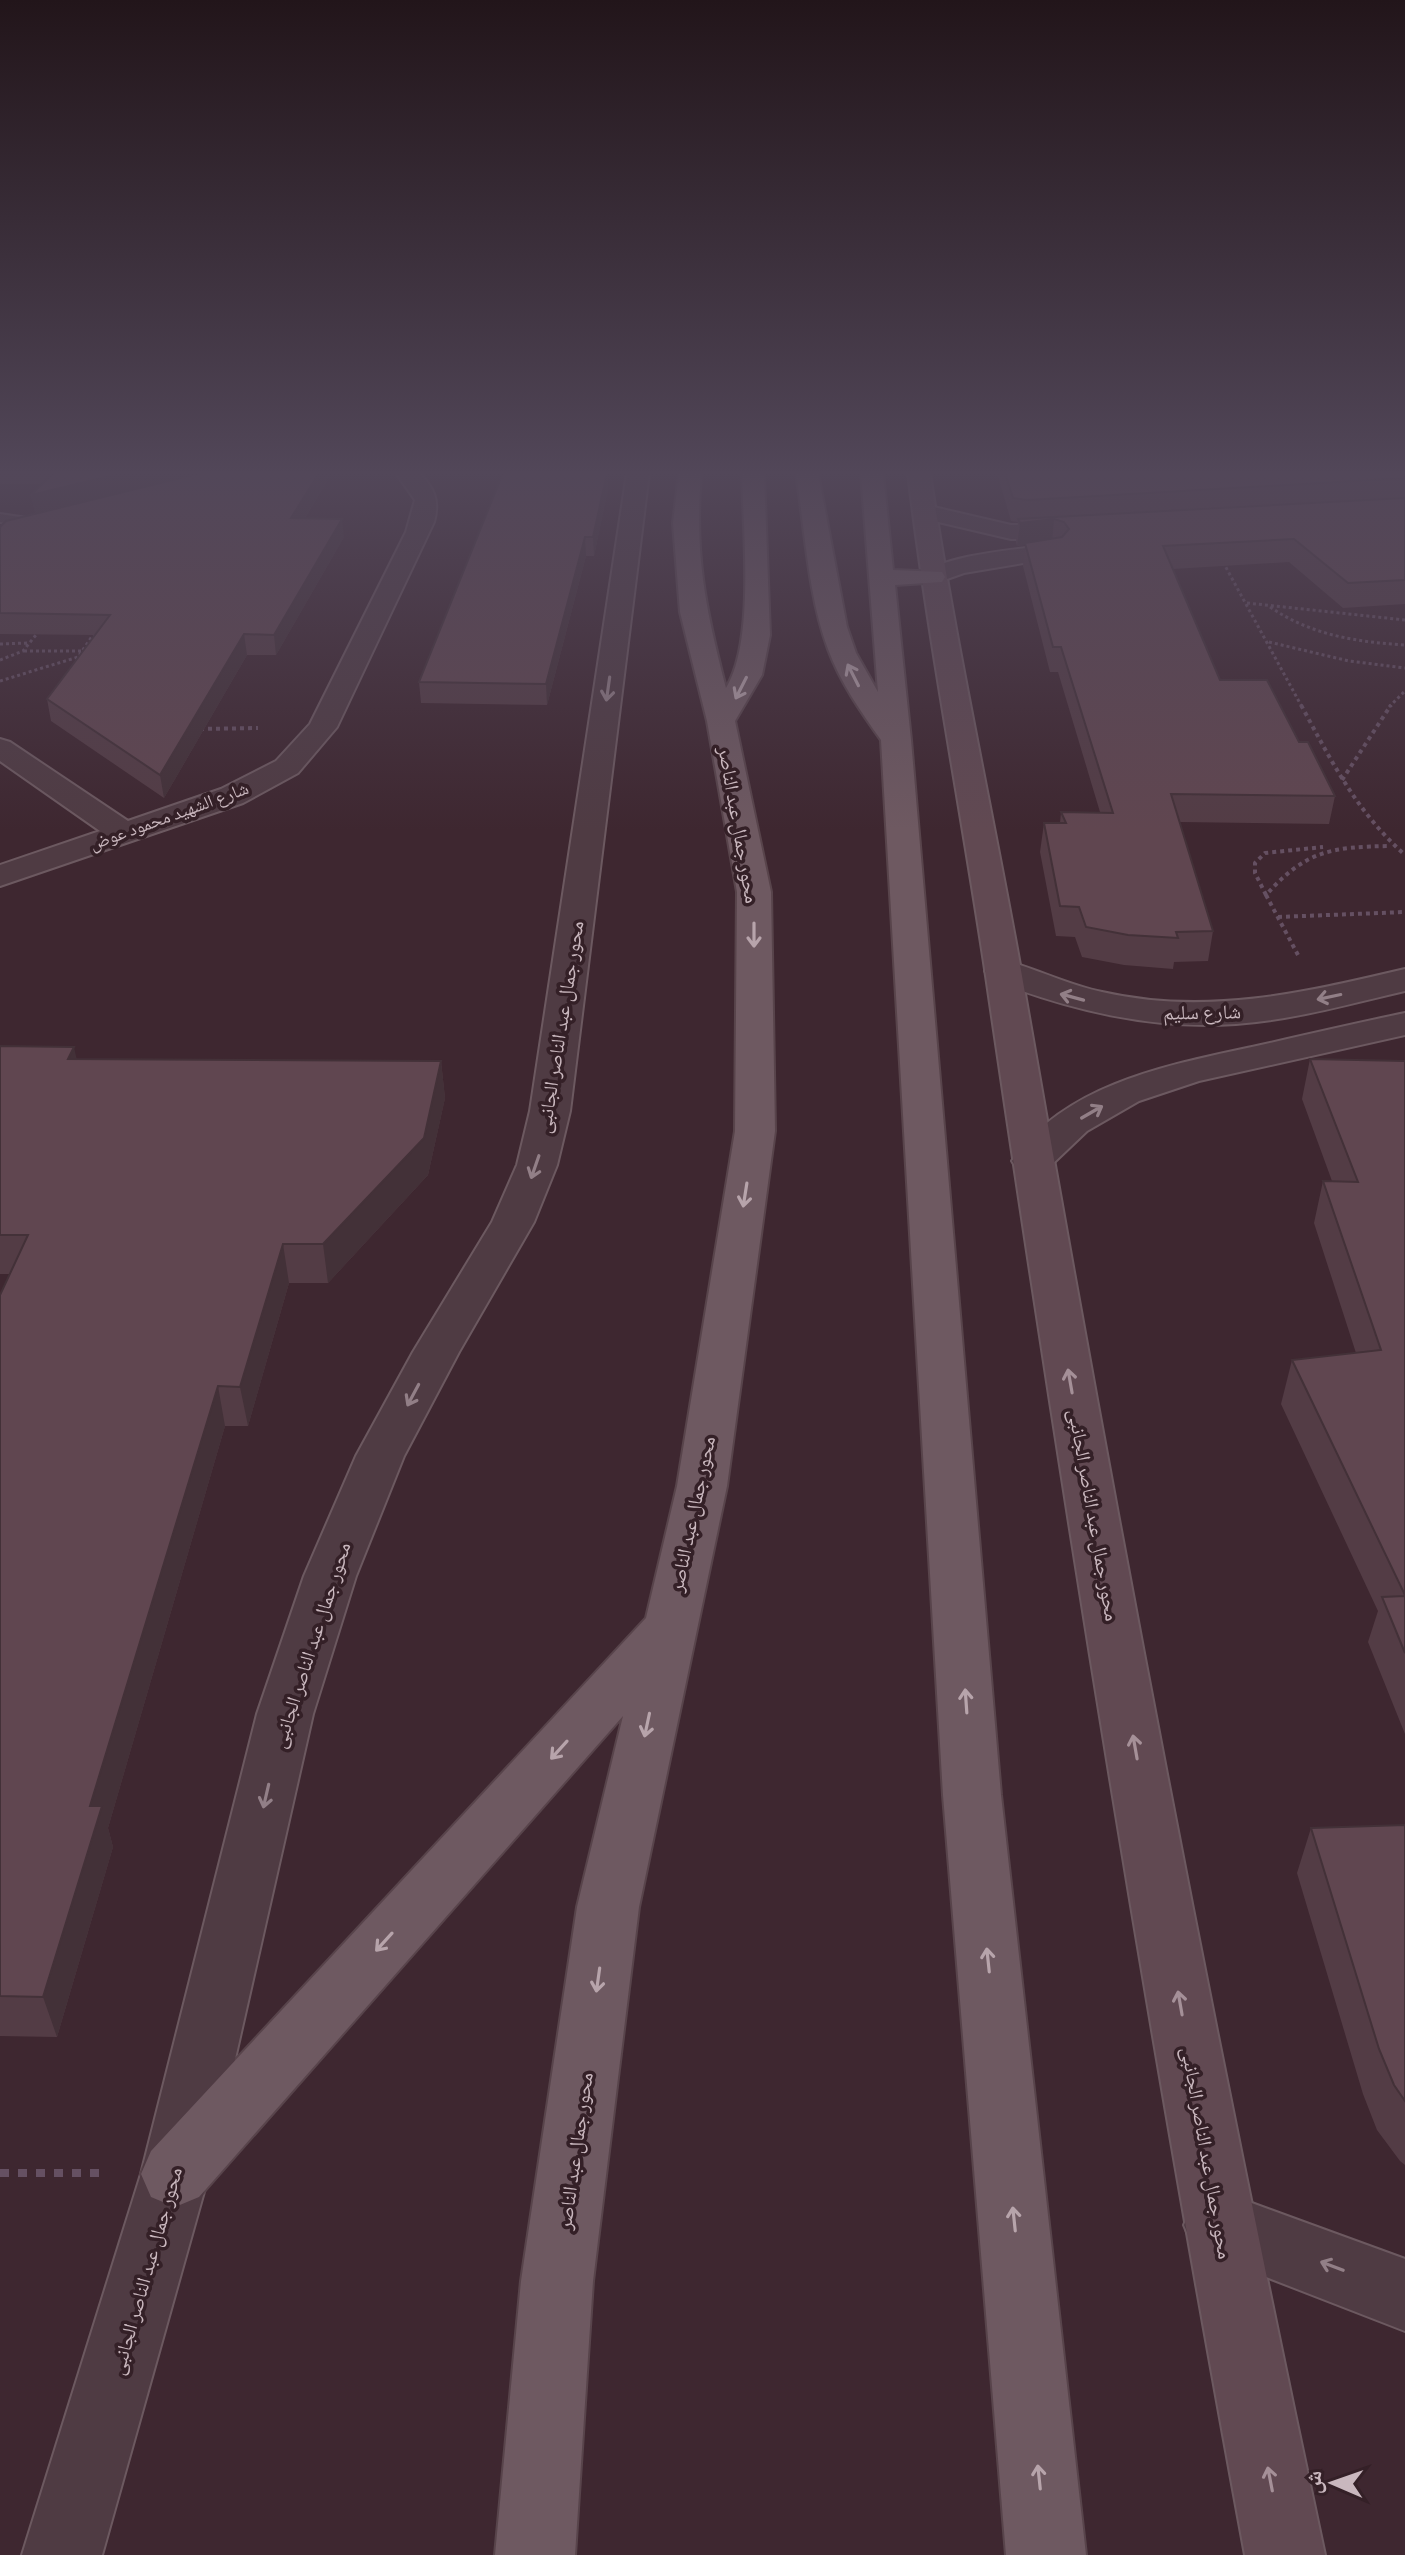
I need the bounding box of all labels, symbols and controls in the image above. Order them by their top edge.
one-way arrow [845,663,861,687]
one-way arrow [733,675,748,699]
one-way arrow [600,676,615,701]
street label: محور جمال عبد الناصر [712,743,767,905]
street label: شارع الشهيد محمود عوض [86,775,252,855]
street label: محور جمال عبد الناصر الجانبى [529,919,590,1135]
one-way arrow [746,921,762,948]
one-way arrow [1060,989,1086,1004]
one-way arrow [1316,990,1342,1005]
street label: شارع سليم [1163,997,1241,1027]
one-way arrow [1080,1104,1103,1120]
one-way arrow [526,1154,541,1179]
one-way arrow [737,1181,752,1207]
one-way arrow [1062,1368,1077,1394]
one-way arrow [404,1383,420,1407]
street label: محور جمال عبد الناصر الجانبى [1063,1407,1126,1623]
street label: محور جمال عبد الناصر [662,1434,721,1595]
street label: محور جمال عبد الناصر الجانبى [264,1538,357,1751]
one-way arrow [958,1688,973,1715]
one-way arrow [639,1712,654,1737]
one-way arrow [1127,1735,1142,1760]
one-way arrow [550,1739,568,1759]
one-way arrow [257,1782,272,1808]
one-way arrow [376,1932,394,1952]
one-way arrow [981,1947,996,1974]
one-way arrow [590,1967,605,1992]
one-way arrow [1172,1991,1187,2016]
street label: محور جمال عبد الناصر الجانبى [1176,2045,1239,2261]
street label: محور جمال عبد الناصر [550,2071,599,2232]
street label: محور جمال عبد الناصر الجانبى [103,2164,188,2378]
one-way arrow [1006,2206,1021,2233]
one-way arrow [1320,2258,1345,2272]
north arrow [1293,2443,1373,2523]
one-way arrow [1031,2464,1046,2491]
one-way arrow [1262,2466,1277,2492]
text: ش [1298,2470,1328,2494]

